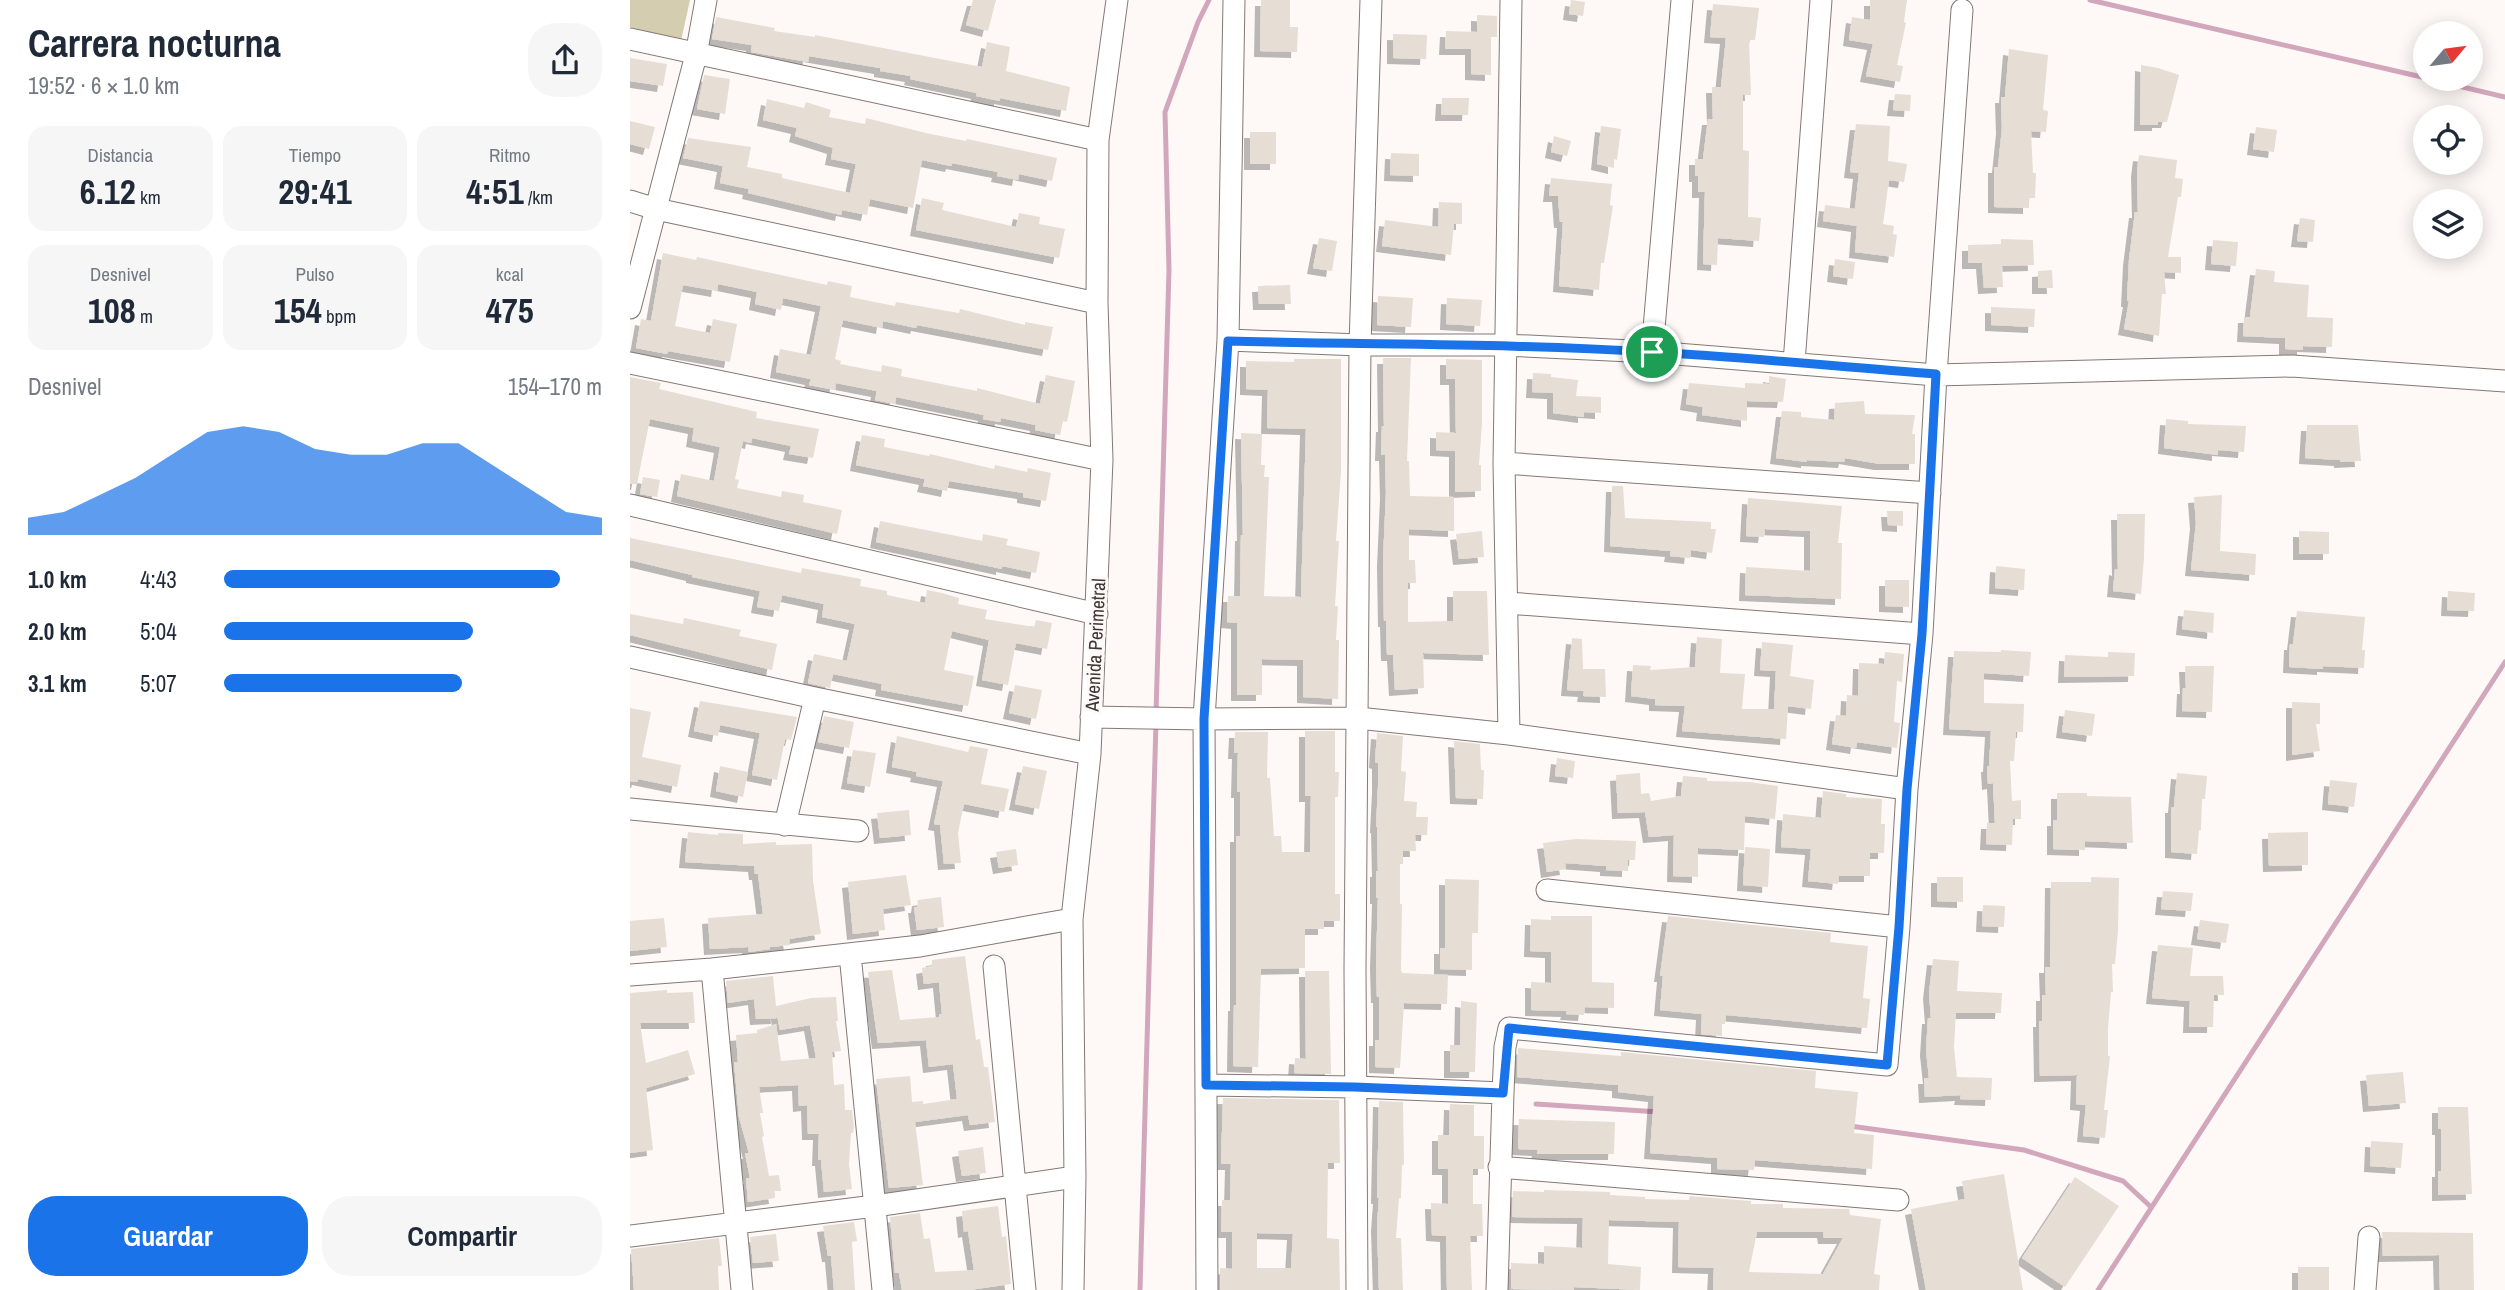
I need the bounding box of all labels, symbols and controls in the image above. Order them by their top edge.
text: Carrera nocturna [28,18,281,69]
north arrow [2413,21,2483,91]
map controls [2413,21,2483,259]
button: share [528,23,602,97]
text: 19:52 · 6 × 1.0 km [28,70,180,101]
button: locate [2413,105,2483,175]
text: Distancia [87,142,153,168]
text: Tiempo [289,142,341,168]
text: Ritmo [489,142,530,168]
text: 6.12 [80,168,136,215]
text: 29:41 [278,168,352,215]
text: 4:51 [466,168,524,215]
text: km [136,184,161,210]
text: /km [524,184,553,210]
button: layers [2413,189,2483,259]
text: Desnivel [90,261,151,287]
text: Pulso [296,261,334,287]
text: kcal [496,261,524,287]
text: 108 [88,287,136,334]
text: 154 [274,287,322,334]
text: 475 [486,287,534,334]
text: m [136,303,153,329]
text: bpm [322,303,356,329]
pin [1622,322,1682,382]
icon: arrive [1633,333,1671,371]
text: Desnivel [28,371,101,402]
text: 154–170 m [508,371,602,402]
text: 1.0 km [28,564,87,595]
text: 4:43 [140,564,177,595]
street label: Avenida Perimetral [1078,578,1111,713]
text: 2.0 km [28,616,87,647]
text: 5:04 [140,616,177,647]
text: 3.1 km [28,668,87,699]
text: 5:07 [140,668,177,699]
button: Guardar [28,1196,308,1276]
button: Compartir [322,1196,602,1276]

